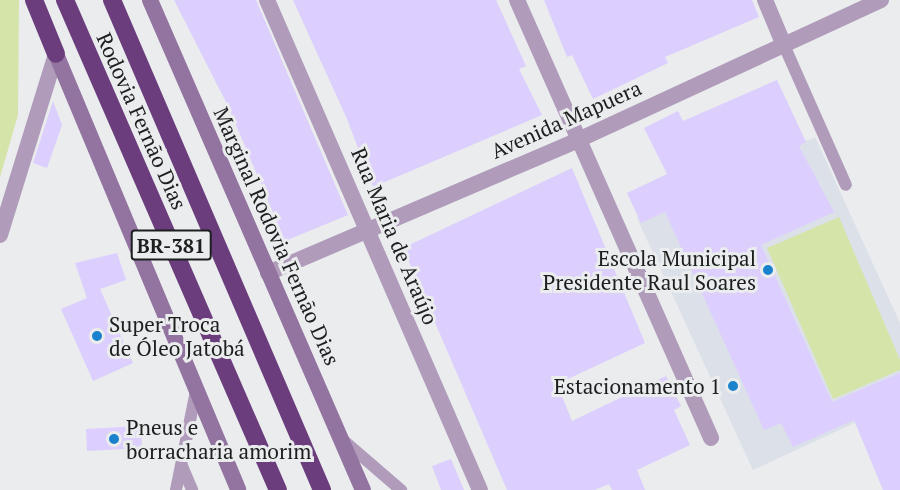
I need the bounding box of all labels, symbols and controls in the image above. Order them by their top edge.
street label: Rodovia Fernão Dias [92,29,192,213]
street label: Avenida Mapuera [487,75,645,163]
street label: Marginal Rodovia Fernão Dias [209,103,345,369]
street label: Rua Maria de Araújo [346,144,444,328]
road number: BR-381 [130,228,212,262]
place label: Escola Municipal Presidente Raul Soares [543,245,756,295]
marker: Escola Municipal Presidente Raul Soares [761,263,775,277]
place label: Super Troca de Óleo Jatobá [109,311,245,361]
marker: Super Troca de Óleo Jatobá [90,329,104,343]
place label: Estacionamento 1 [554,373,721,399]
marker: Estacionamento 1 [726,379,740,393]
place label: Pneus e borracharia amorim [126,414,311,464]
marker: Pneus e borracharia amorim [107,432,121,446]

